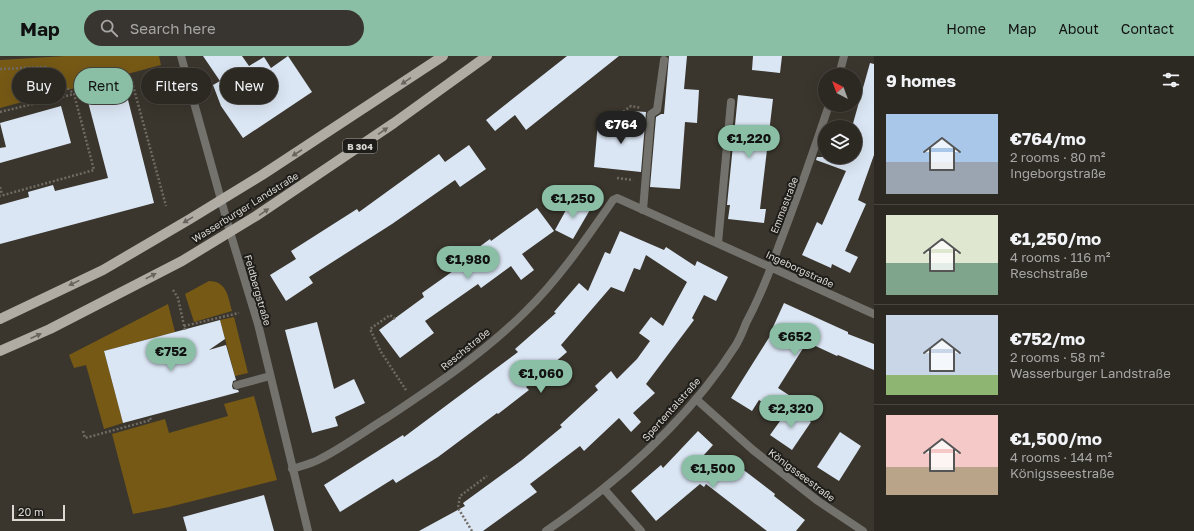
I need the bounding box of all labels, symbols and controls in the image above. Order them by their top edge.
search box [84,10,364,46]
text: Map [20,17,60,40]
icon: search [98,17,120,39]
text: Search here [130,19,216,37]
text: Home [946,20,986,37]
text: Map [1008,20,1036,37]
text: About [1058,20,1099,37]
text: Contact [1121,20,1174,37]
chip: Buy [12,68,66,104]
chip: Rent [74,68,133,104]
chip: Filters [141,68,212,104]
chip: New [220,68,278,104]
north arrow [818,68,862,112]
map controls [818,68,862,164]
icon: filters [1160,69,1182,91]
text: 9 homes [886,70,956,91]
one-way arrow [401,77,411,85]
pin: €764 [597,111,645,145]
text: €764 [605,116,637,132]
button: layers [818,120,862,164]
pin: €1,220 [716,125,782,159]
one-way arrow [378,127,388,135]
text: €764/mo [1010,128,1086,149]
text: €1,220 [727,130,771,146]
icon: home [918,130,966,178]
road number: B 304 [343,139,377,153]
one-way arrow [292,149,303,156]
text: 2 rooms · 80 m² [1010,149,1106,165]
text: Ingeborgstraße [1010,165,1106,181]
street label: Wasserburger Landstraße [189,169,301,245]
street label: Emmastraße [768,175,800,235]
pin: €1,250 [540,185,606,219]
text: €1,250 [551,190,595,206]
one-way arrow [258,208,269,216]
one-way arrow [182,217,194,224]
text: €1,250/mo [1010,228,1101,249]
icon: home [918,231,966,279]
pin: €1,980 [435,246,501,280]
street label: Ingeborgstraße [764,248,836,290]
text: 4 rooms · 116 m² [1010,249,1110,265]
text: €1,980 [445,251,491,267]
street label: Feldbergstraße [242,253,274,327]
text: Reschstraße [1010,265,1088,281]
one-way arrow [146,273,157,280]
one-way arrow [69,280,80,286]
pin: €652 [771,323,819,357]
street label: Reschstraße [438,325,492,372]
text: €652 [778,328,812,344]
text: €752/mo [1010,328,1085,349]
icon: home [918,331,966,379]
one-way arrow [30,332,42,338]
pin: €752 [147,338,195,372]
text: €752 [155,343,187,359]
text: 2 rooms · 58 m² [1010,349,1105,365]
pin: €1,060 [508,360,574,394]
text: €1,060 [518,365,564,381]
text: Wasserburger Landstraße [1010,365,1171,381]
street label: Spertentalstraße [639,375,703,443]
pin: €2,320 [758,395,824,429]
text: €2,320 [768,400,814,416]
text: €1,500/mo [1010,428,1102,449]
icon: home [918,431,966,479]
street label: Königsseestraße [766,446,838,504]
text: 4 rooms · 144 m² [1010,449,1112,465]
pin: €1,500 [680,455,746,489]
text: €1,500 [691,460,735,476]
text: Königsseestraße [1010,465,1114,481]
scale bar [12,503,65,522]
text: 20 m [18,505,44,518]

